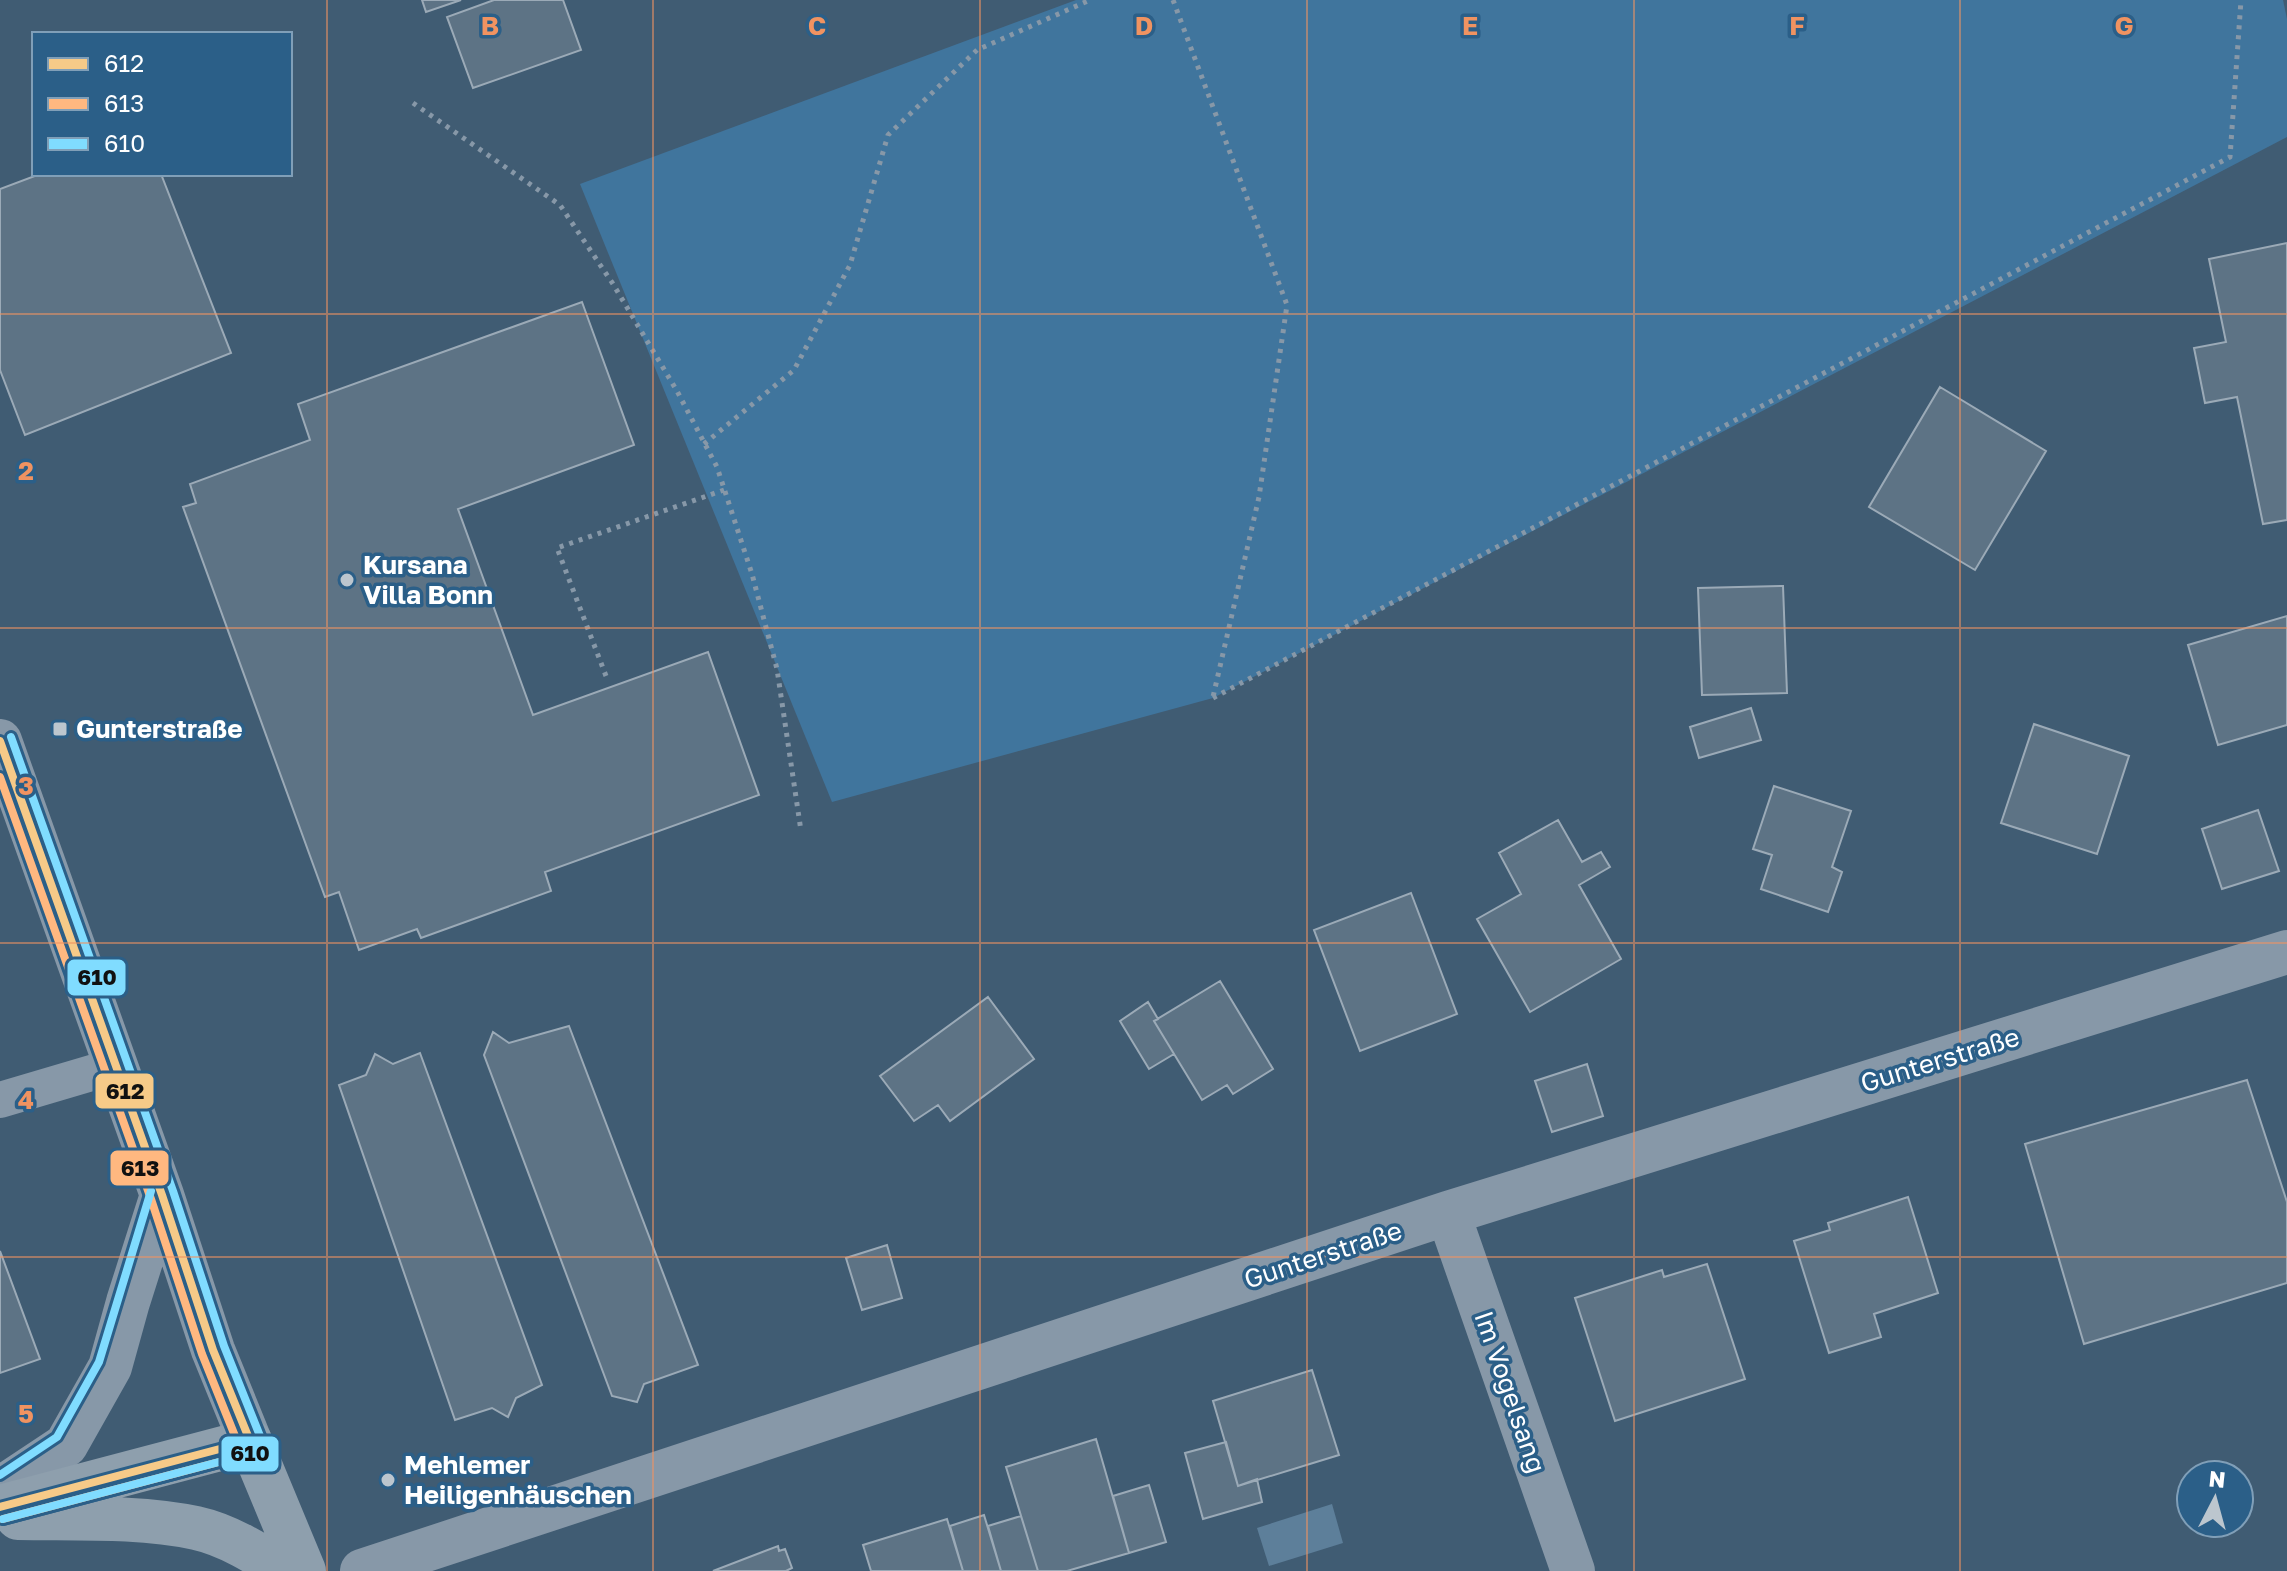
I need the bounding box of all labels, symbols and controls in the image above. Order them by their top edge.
text: B [481,10,499,41]
text: C [808,10,826,41]
text: D [1135,10,1153,41]
text: E [1462,10,1478,41]
text: F [1789,10,1805,41]
text: G [2114,10,2134,41]
legend [32,32,292,176]
text: 612 [104,48,144,77]
text: 613 [104,88,144,117]
text: 610 [104,128,145,157]
text: 2 [18,455,34,486]
place label: Kursana Villa Bonn [363,549,493,610]
marker: Kursana Villa Bonn [338,571,356,589]
place label: Gunterstraße [76,713,243,744]
marker: Gunterstraße [51,720,69,738]
text: 3 [18,770,34,801]
line badge: 610 [66,958,127,997]
text: 610 [77,963,117,990]
street label: Gunterstraße [1857,1021,2023,1098]
line badge: 612 [94,1072,155,1110]
text: 612 [106,1077,144,1104]
text: 4 [18,1084,34,1115]
line badge: 613 [109,1149,170,1187]
text: 613 [121,1154,159,1181]
street label: Gunterstraße [1240,1214,1406,1295]
street label: Im Vogelsang [1468,1307,1553,1477]
text: 5 [18,1398,34,1429]
line badge: 610 [220,1435,280,1473]
text: 610 [230,1439,270,1466]
place label: Mehlemer Heiligenhäuschen [404,1449,632,1510]
north arrow [2175,1459,2255,1539]
text: N [2207,1464,2227,1493]
marker: Mehlemer Heiligenhäuschen [379,1471,397,1489]

